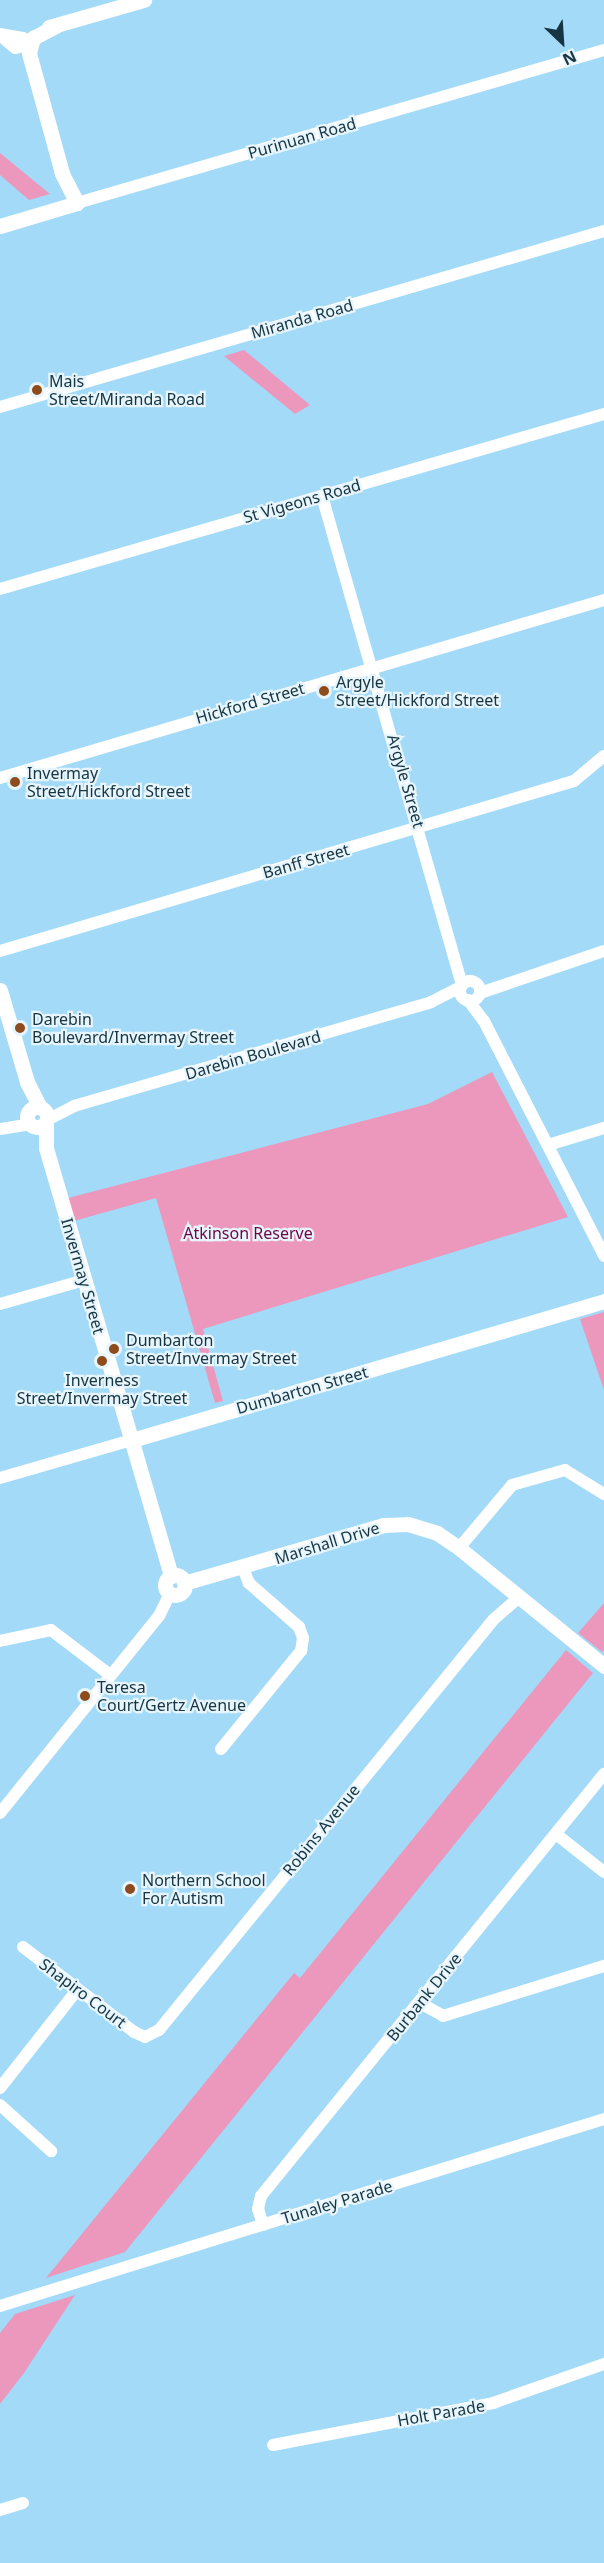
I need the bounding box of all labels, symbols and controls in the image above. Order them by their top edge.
north arrow [532,12,592,72]
text: N [559,46,580,71]
street label: Purinuan Road [246,113,358,163]
street label: Miranda Road [249,295,355,343]
place label: Mais Street/Miranda Road [49,371,205,409]
marker: Mais Street/Miranda Road [30,383,44,397]
street label: St Vigeons Road [241,475,363,527]
place label: Argyle Street/Hickford Street [336,672,499,710]
street label: Hickford Street [193,678,307,728]
marker: Argyle Street/Hickford Street [317,684,331,698]
street label: Argyle Street [383,732,429,830]
place label: Invermay Street/Hickford Street [27,763,190,801]
marker: Invermay Street/Hickford Street [8,775,22,789]
street label: Banff Street [261,839,351,883]
place label: Darebin Boulevard/Invermay Street [32,1009,234,1047]
marker: Darebin Boulevard/Invermay Street [13,1021,27,1035]
street label: Darebin Boulevard [183,1026,323,1084]
street label: Invermay Street [57,1216,109,1336]
park label: Atkinson Reserve [183,1223,313,1243]
place label: Dumbarton Street/Invermay Street [126,1330,297,1368]
marker: Dumbarton Street/Invermay Street [107,1342,121,1356]
marker: Inverness Street/Invermay Street [95,1354,109,1368]
street label: Dumbarton Street [234,1362,370,1418]
place label: Inverness Street/Invermay Street [17,1370,187,1408]
street label: Marshall Drive [272,1518,382,1568]
place label: Teresa Court/Gertz Avenue [97,1677,246,1715]
marker: Teresa Court/Gertz Avenue [78,1689,92,1703]
street label: Robins Avenue [278,1781,364,1879]
place label: Northern School For Autism [142,1870,266,1908]
marker: Northern School For Autism [123,1882,137,1896]
street label: Burbank Drive [383,1949,465,2045]
street label: Shapiro Court [36,1954,130,2032]
street label: Tunaley Parade [279,2176,395,2228]
street label: Holt Parade [396,2396,486,2430]

